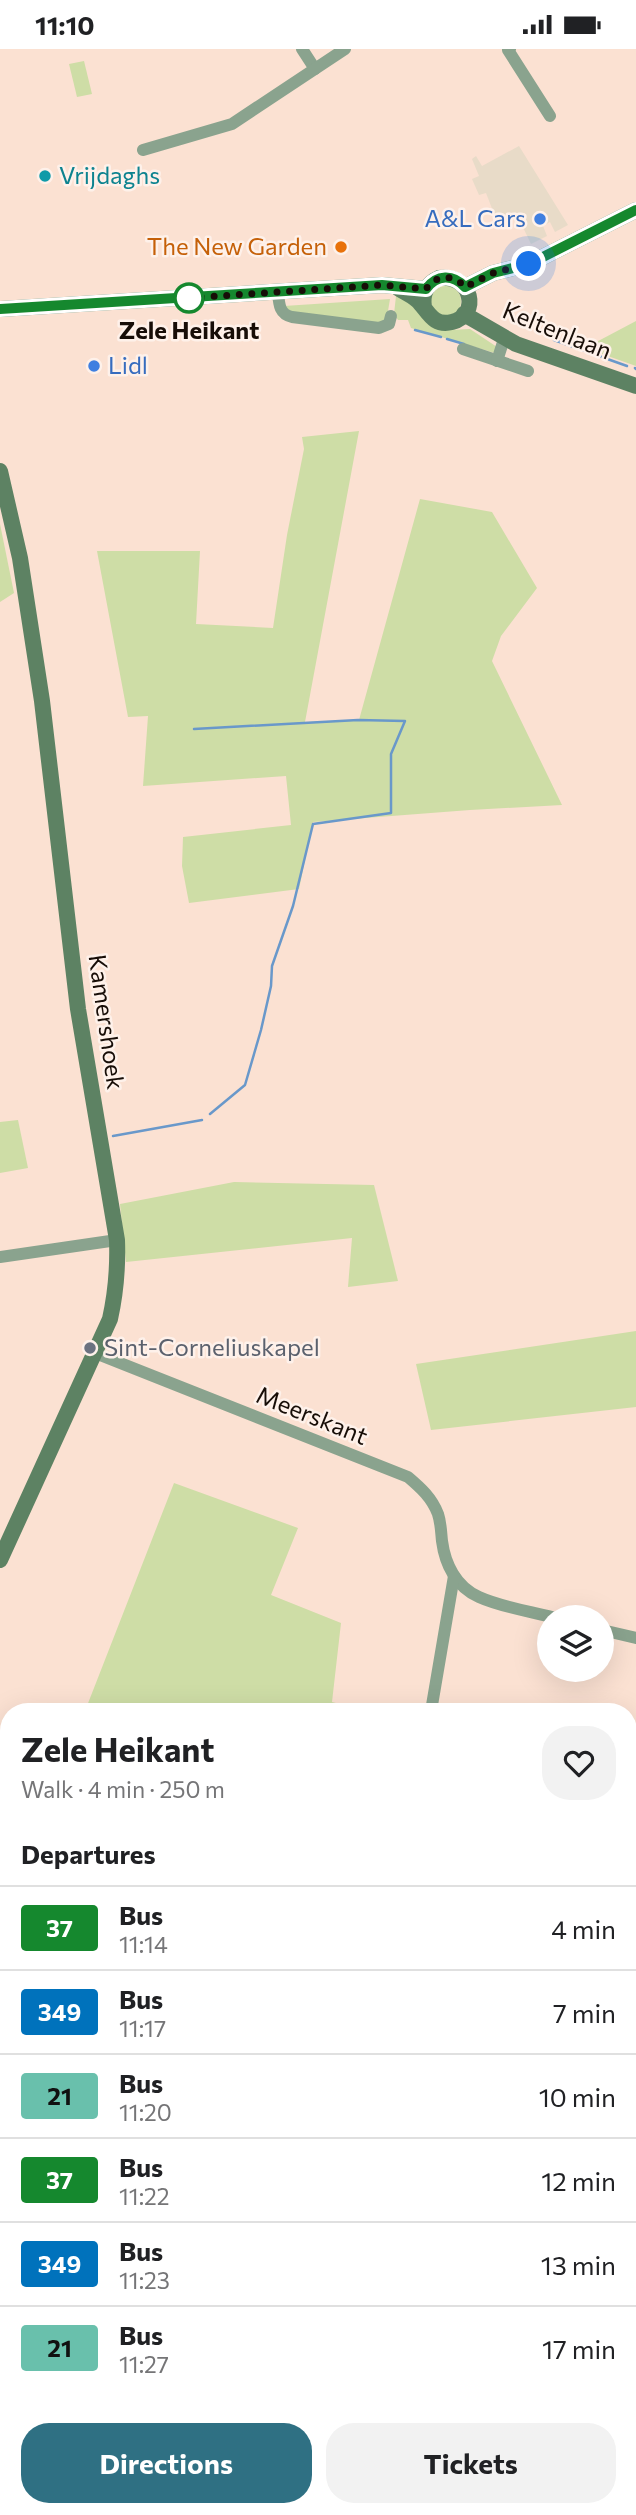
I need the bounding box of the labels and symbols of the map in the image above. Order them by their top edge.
place label: Vrijdaghs [59,160,160,189]
marker: Vrijdaghs [37,168,53,184]
place label: A&L Cars [424,203,526,232]
marker: A&L Cars [532,211,548,227]
place label: The New Garden [147,231,327,260]
marker: The New Garden [333,239,349,255]
your location [511,246,546,281]
marker: Zele Heikant [174,283,204,313]
street label: Keltenlaan [499,295,616,365]
place label: Zele Heikant [119,315,259,344]
place label: Lidl [108,350,148,379]
marker: Lidl [86,358,102,374]
street label: Kamershoek [84,952,131,1091]
place label: Sint-Corneliuskapel [104,1332,320,1361]
marker: Sint-Corneliuskapel [82,1340,98,1356]
street label: Meerskant [253,1379,373,1450]

